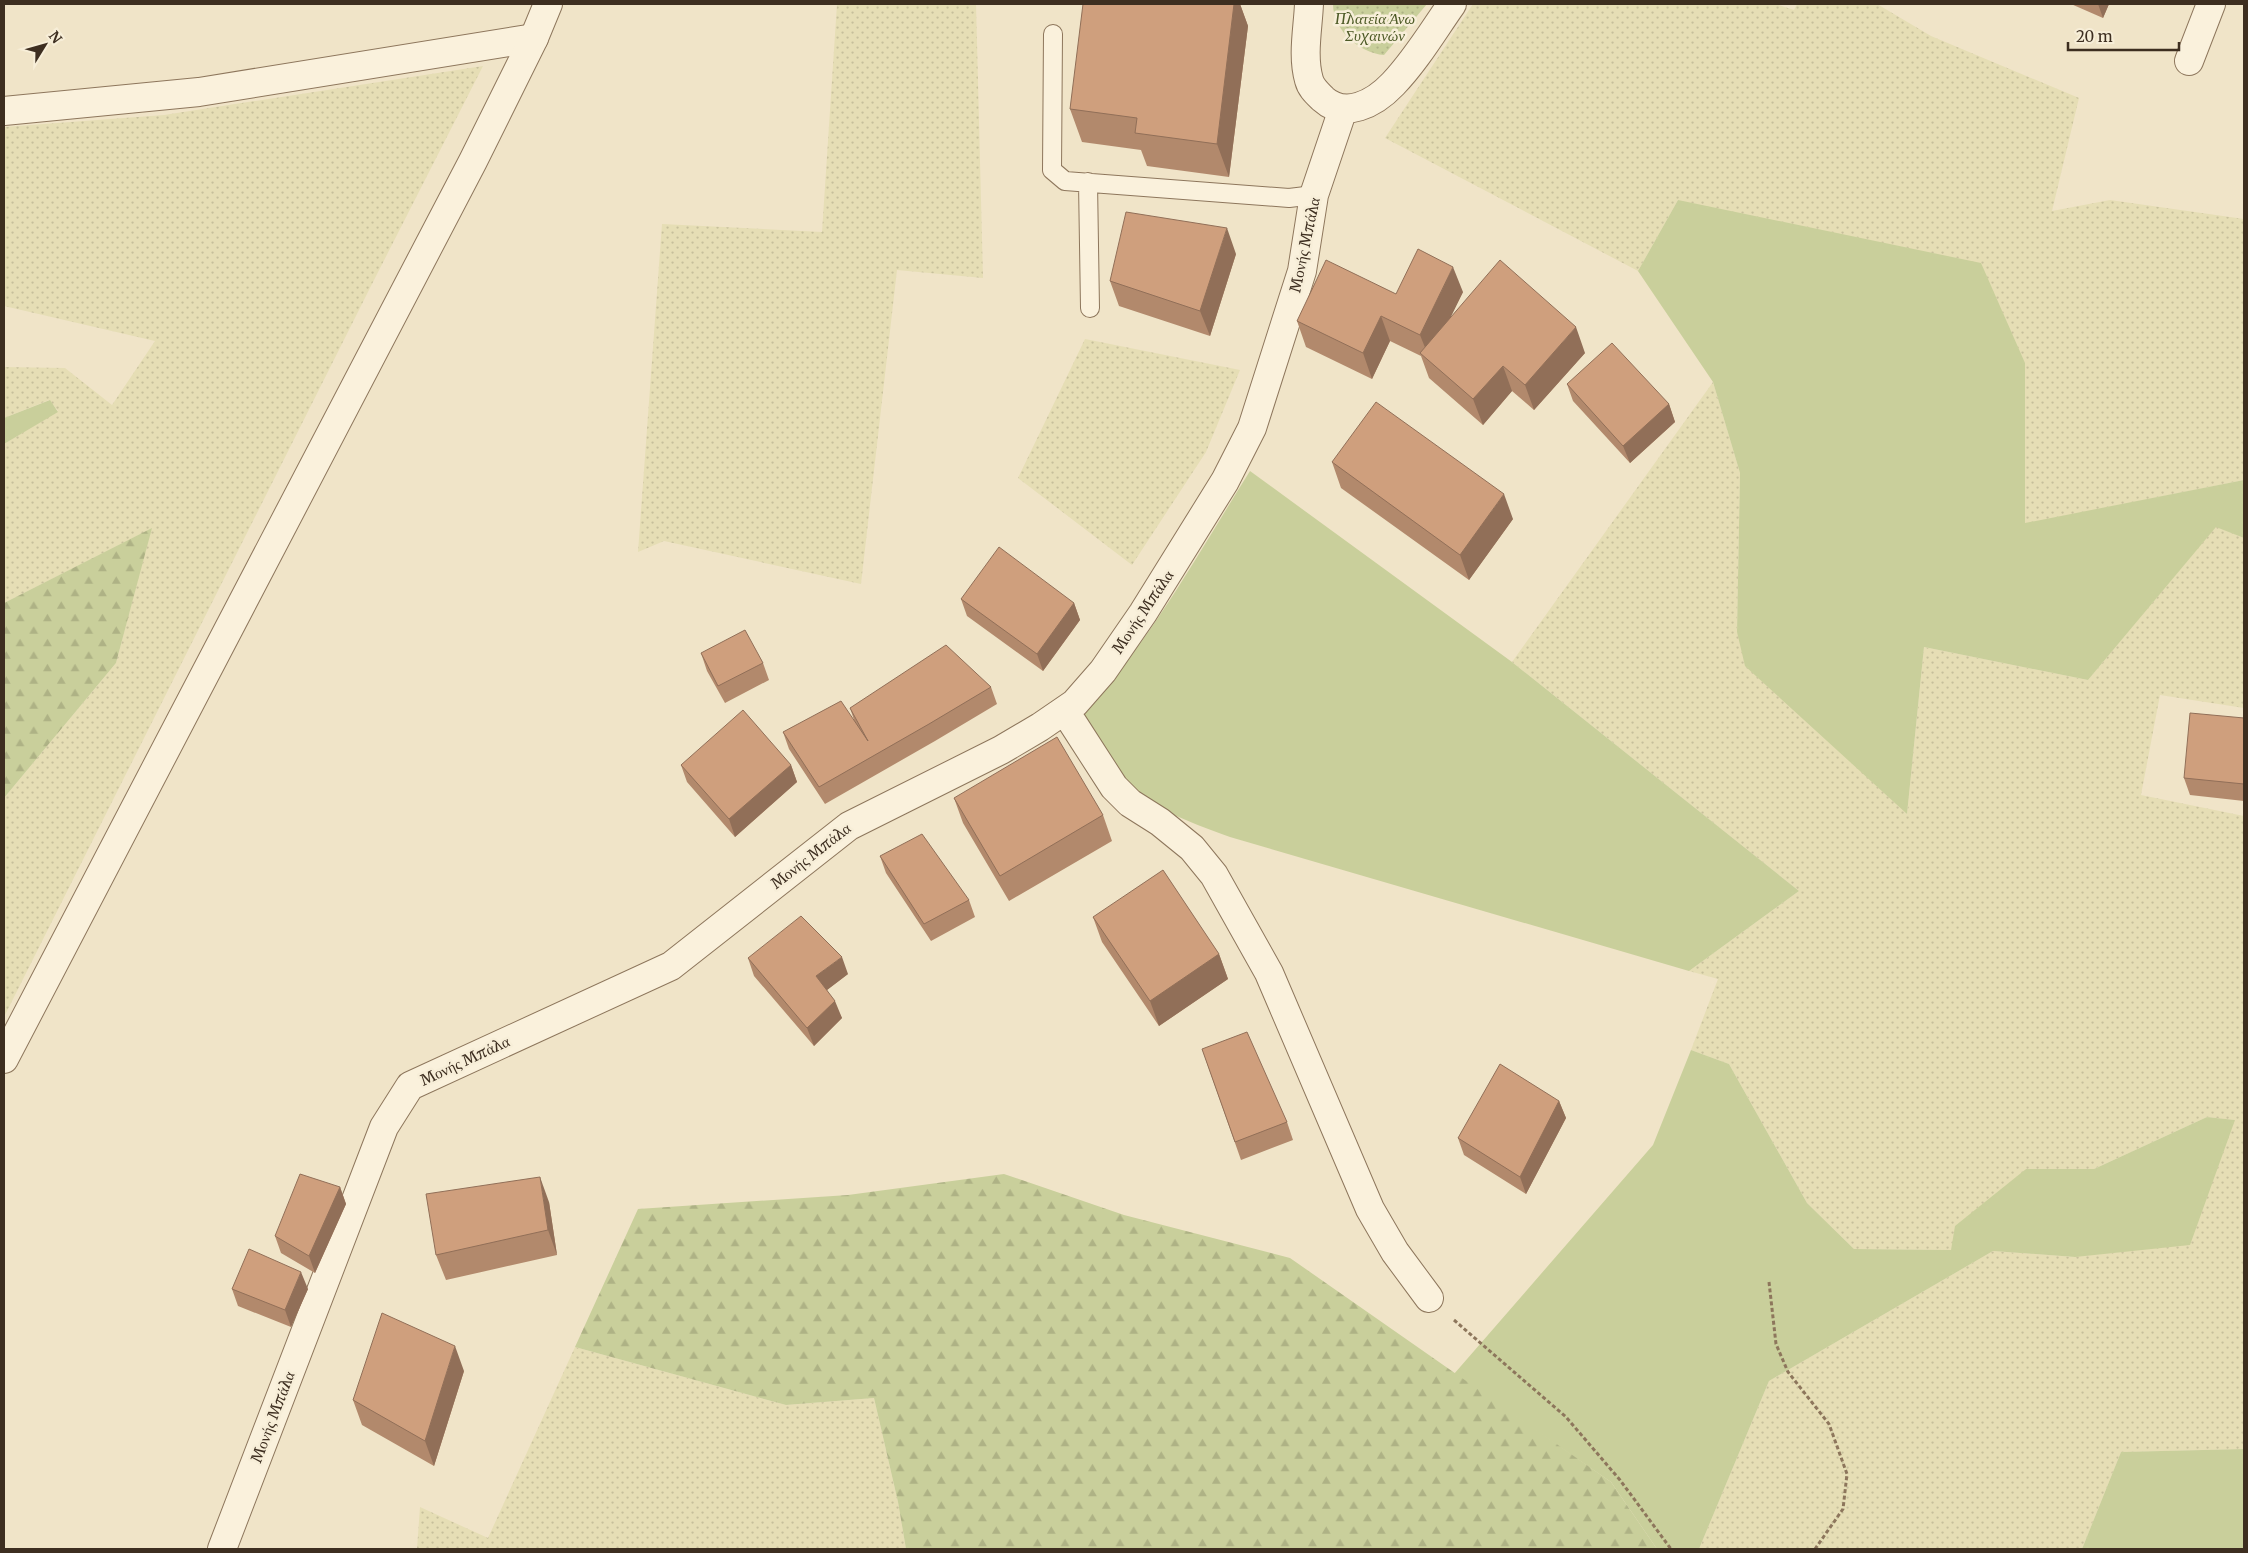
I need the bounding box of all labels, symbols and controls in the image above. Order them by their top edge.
park label: Πλατεία Άνω Συχαινών [1335,9,1415,45]
north arrow [20,20,70,70]
scale bar [2068,20,2179,52]
text: N [45,27,66,47]
text: 20 m [2076,27,2113,46]
street label: Μονής Μπάλα [1285,196,1324,294]
street label: Μονής Μπάλα [1108,566,1177,657]
street label: Μονής Μπάλα [767,818,855,893]
street label: Μονής Μπάλα [417,1032,513,1090]
street label: Μονής Μπάλα [246,1368,299,1465]

